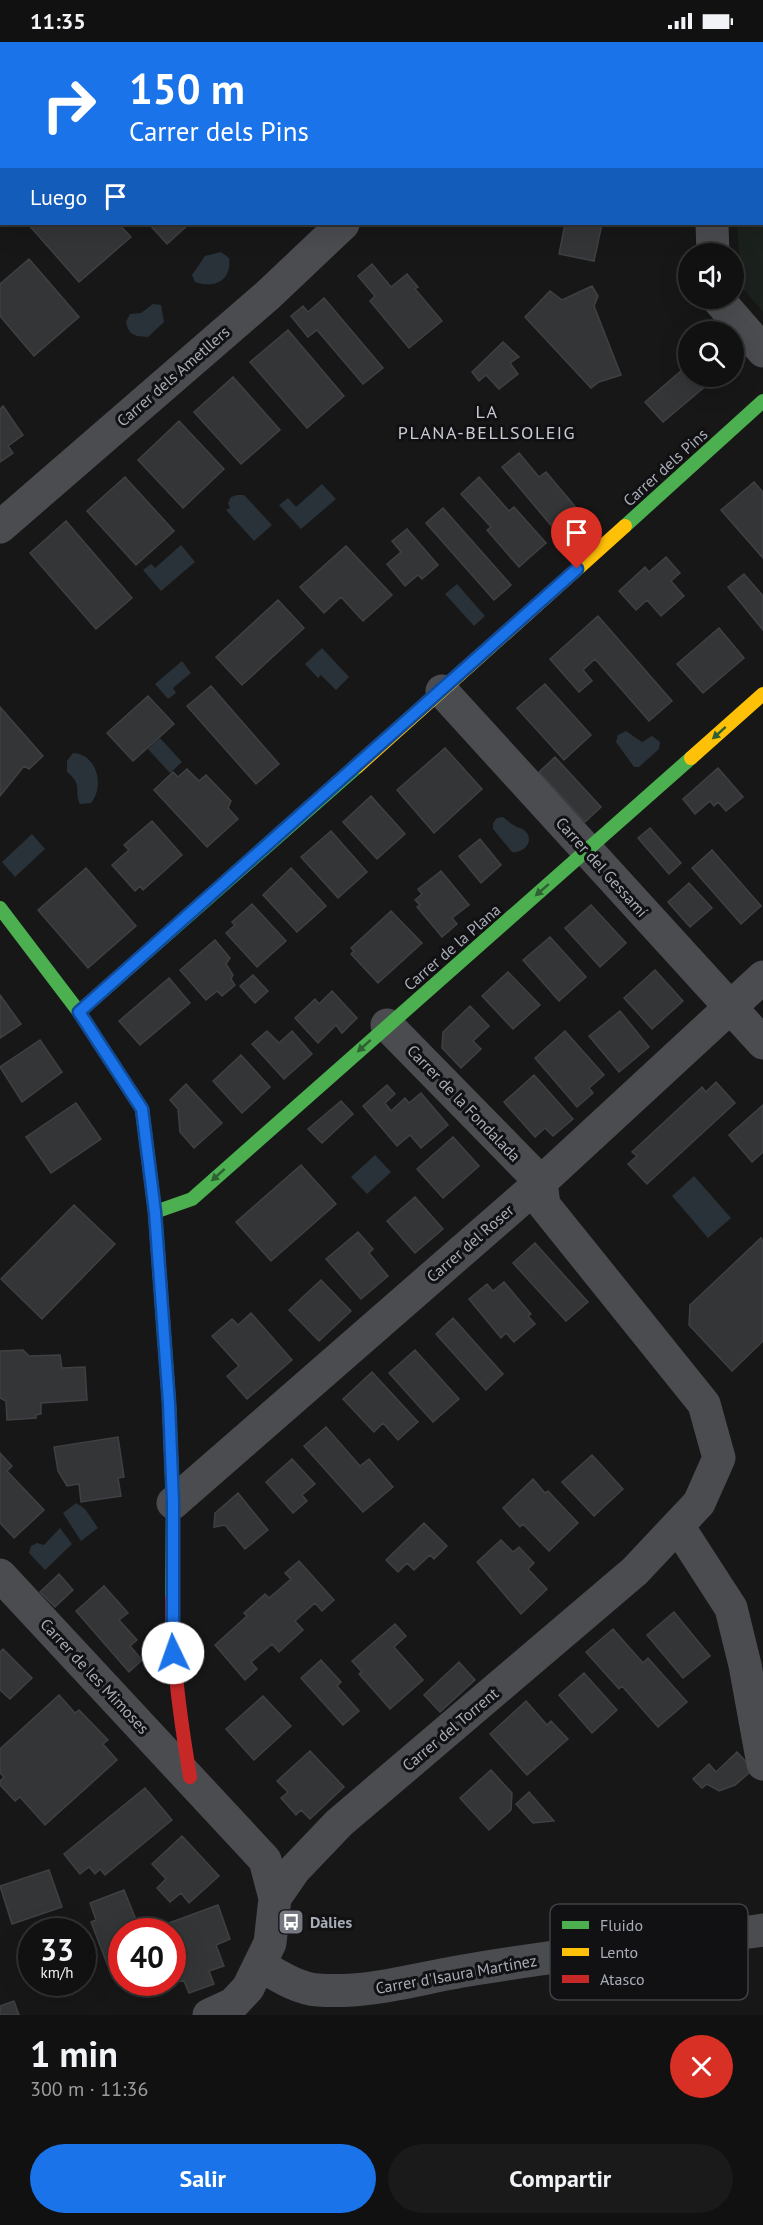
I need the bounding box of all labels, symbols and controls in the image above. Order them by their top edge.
text: 11:35 [30,7,86,35]
text: 150 m [129,61,245,116]
icon: right [30,66,108,144]
text: Carrer dels Pins [129,114,309,148]
icon: arrive [99,180,132,213]
text: Luego [30,183,87,211]
map controls [678,243,744,387]
button: sound [678,243,744,309]
street label: Carrer dels Ametllers [112,321,234,430]
button: search [678,321,744,387]
district label: LA PLANA-BELLSOLEIG [398,400,576,444]
street label: Carrer dels Pins [619,424,712,510]
pin [551,507,602,569]
icon: arrive [560,516,593,549]
one-way arrow [712,726,727,739]
street label: Carrer del Gessamí [552,813,652,921]
one-way arrow [534,883,550,896]
street label: Carrer de la Plana [400,900,504,994]
one-way arrow [357,1039,372,1052]
street label: Carrer de la Fondalada [403,1040,525,1166]
one-way arrow [211,1168,226,1182]
street label: Carrer del Roser [422,1199,518,1286]
street label: Carrer de les Mimoses [36,1614,154,1738]
position arrow [141,1621,205,1685]
street label: Carrer del Torrent [398,1683,503,1775]
legend [550,1904,748,2000]
bus stop icon: Dàlies [276,1907,306,1937]
place label: Dàlies [310,1912,352,1932]
text: Fluido [600,1915,643,1935]
speed limit sign: 40 [108,1918,186,1996]
text: 33 [40,1930,74,1969]
text: Lento [600,1942,638,1962]
street label: Carrer d'Isaura Martínez [374,1950,538,1998]
text: km/h [41,1963,73,1982]
text: Atasco [600,1969,645,1989]
text: 1 min [30,2030,118,2077]
button: close [670,2035,733,2098]
text: 300 m · 11:36 [30,2076,148,2102]
button: Salir [30,2144,376,2213]
button: Compartir [388,2144,733,2213]

